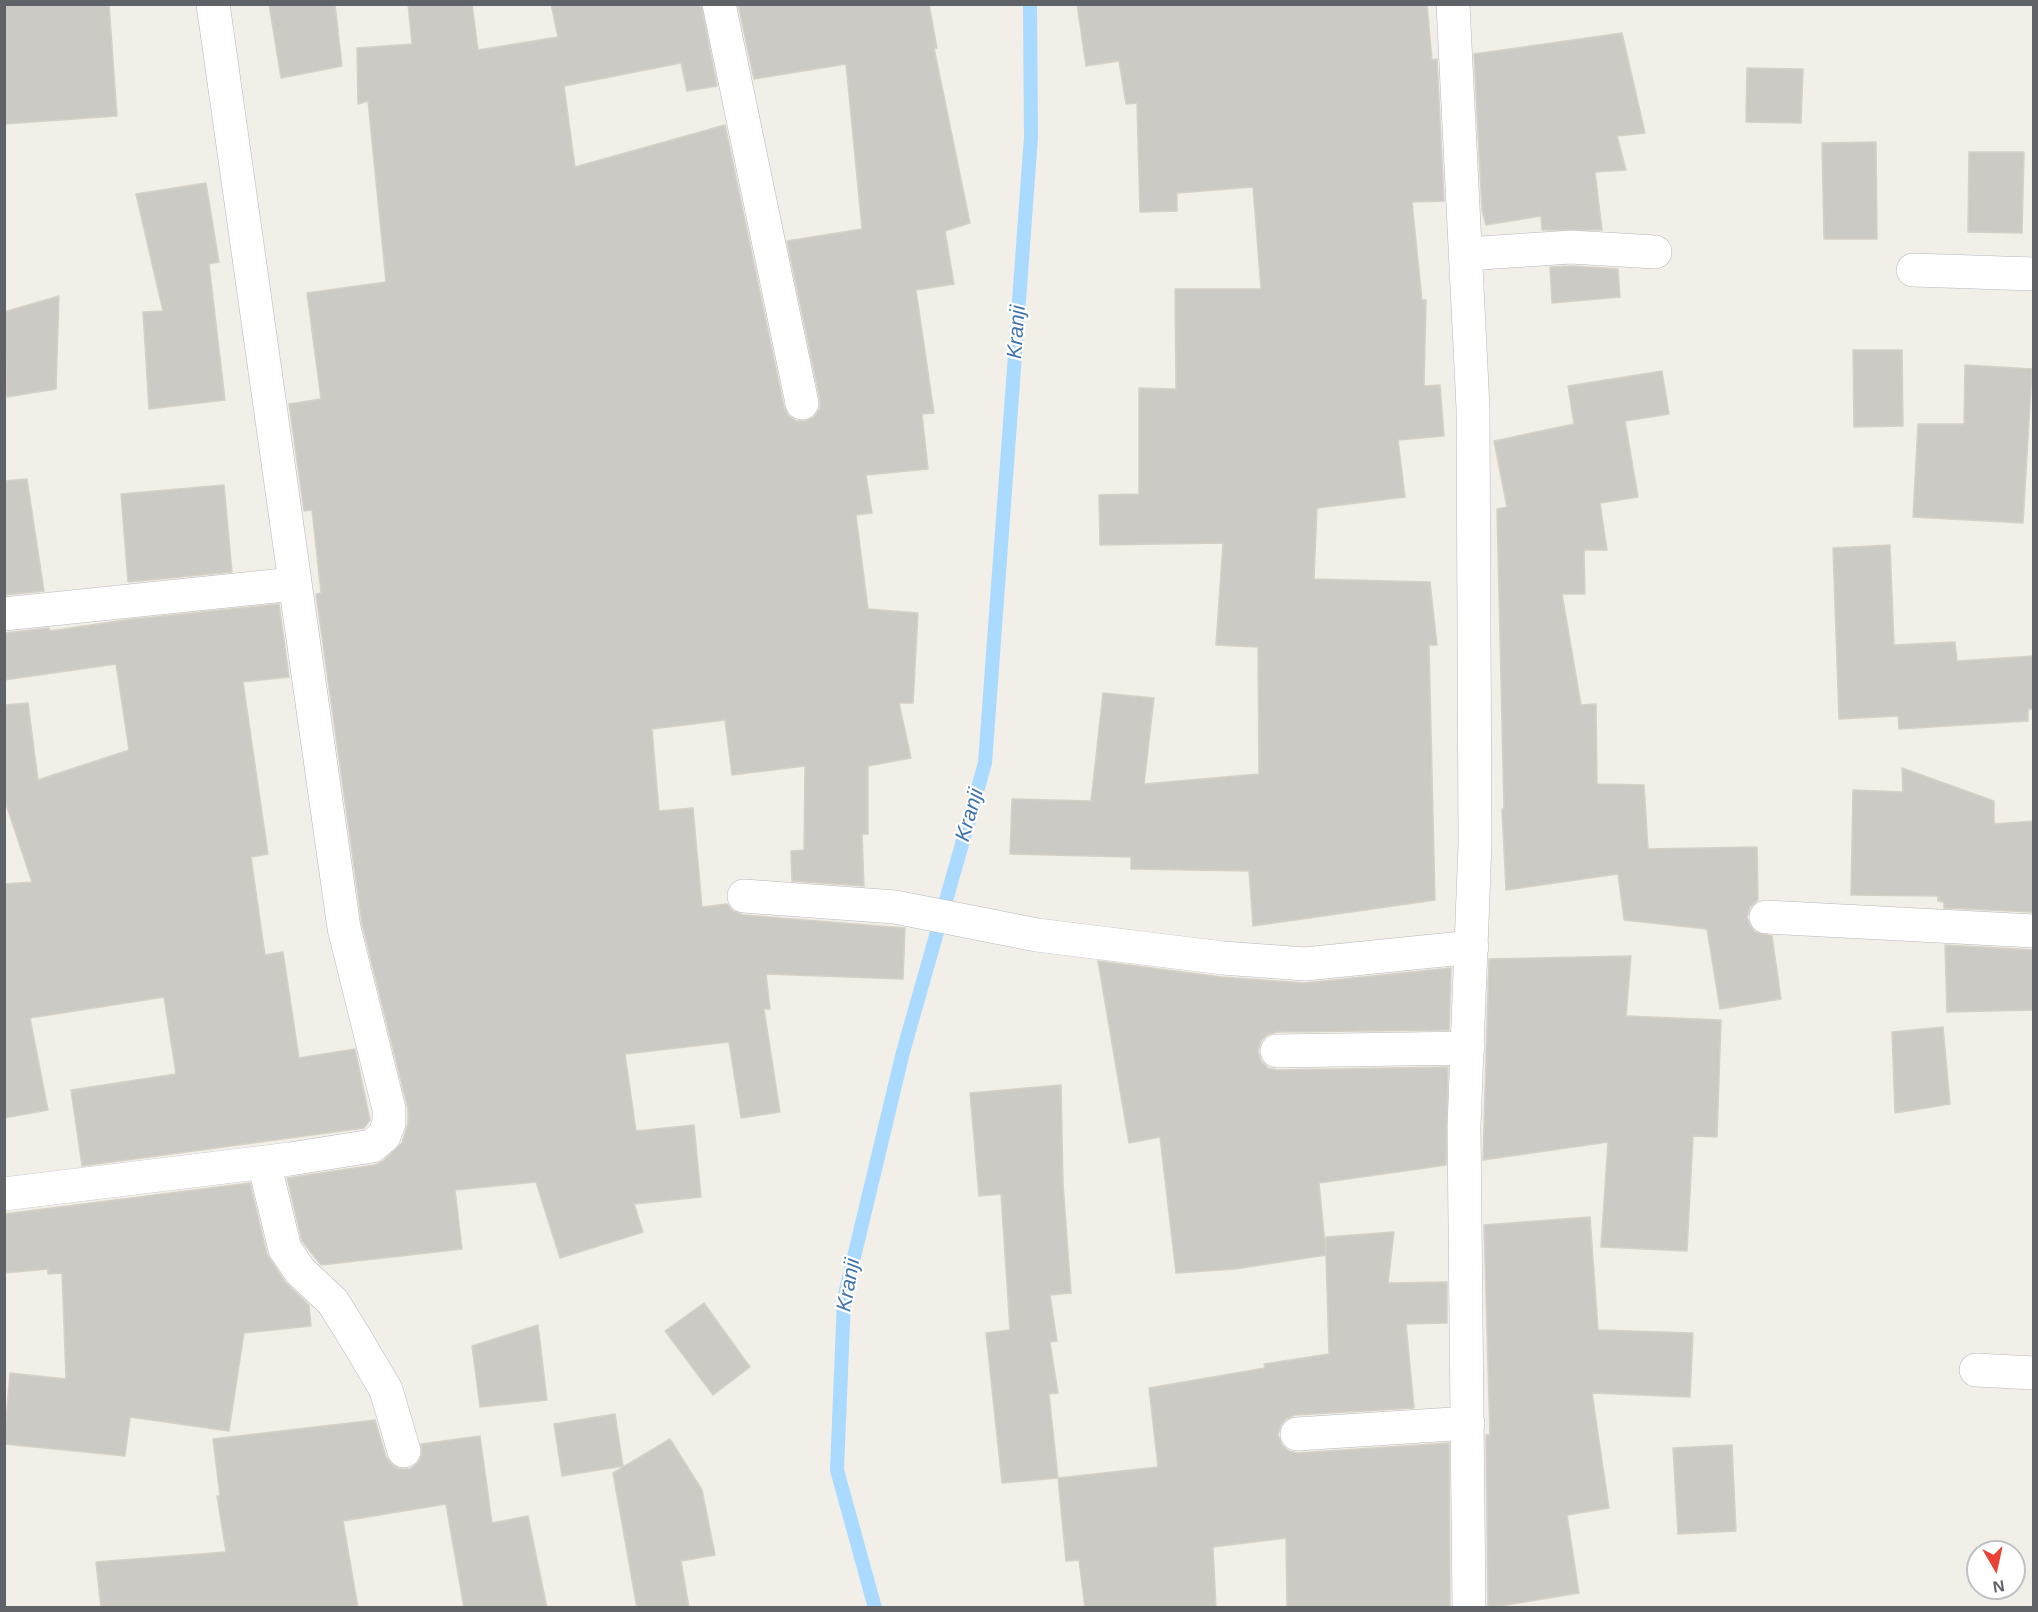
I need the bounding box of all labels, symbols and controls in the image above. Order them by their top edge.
water label: Kranji [1003,304,1031,360]
water label: Kranji [950,786,990,844]
water label: Kranji [832,1256,866,1314]
north arrow [1966,1540,2026,1600]
text: N [1992,1577,2006,1596]

